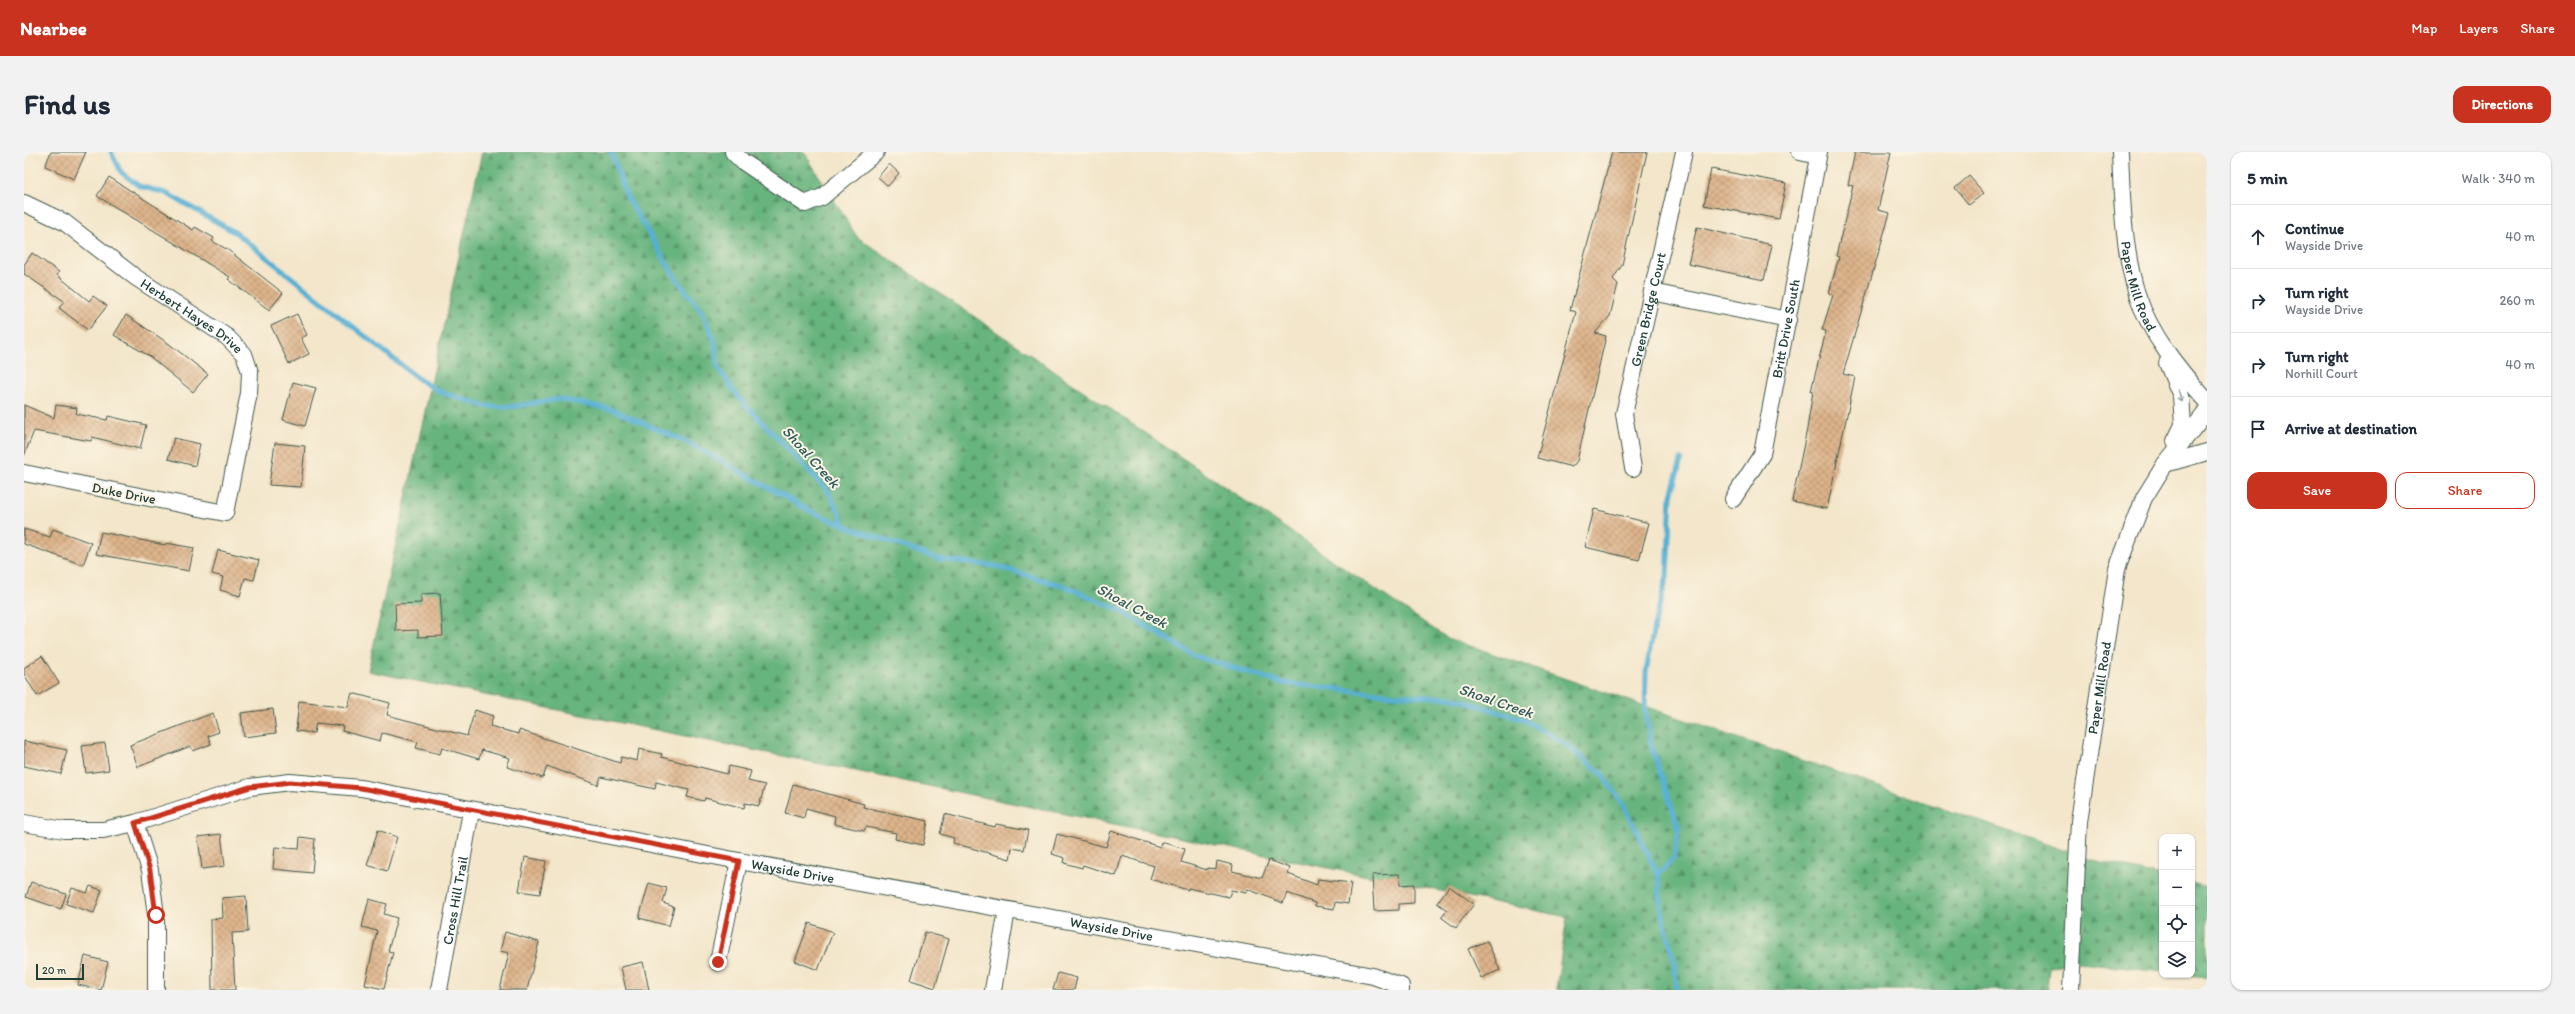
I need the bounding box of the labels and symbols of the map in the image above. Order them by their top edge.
street label: Paper Mill Road [2117,240,2160,335]
street label: Green Bridge Court [1627,251,1670,368]
street label: Herbert Hayes Drive [137,275,247,357]
street label: Britt Drive South [1768,278,1804,380]
one-way arrow [2176,389,2184,402]
water label: Shoal Creek [779,422,844,493]
street label: Duke Drive [90,479,158,508]
water label: Shoal Creek [1094,580,1171,633]
street label: Paper Mill Road [2084,640,2115,735]
water label: Shoal Creek [1457,680,1536,722]
street label: Cross Hill Trail [439,855,472,946]
street label: Wayside Drive [750,855,836,887]
route start [147,906,165,924]
street label: Wayside Drive [1068,913,1155,945]
route end [709,953,727,971]
scale bar [36,962,84,981]

